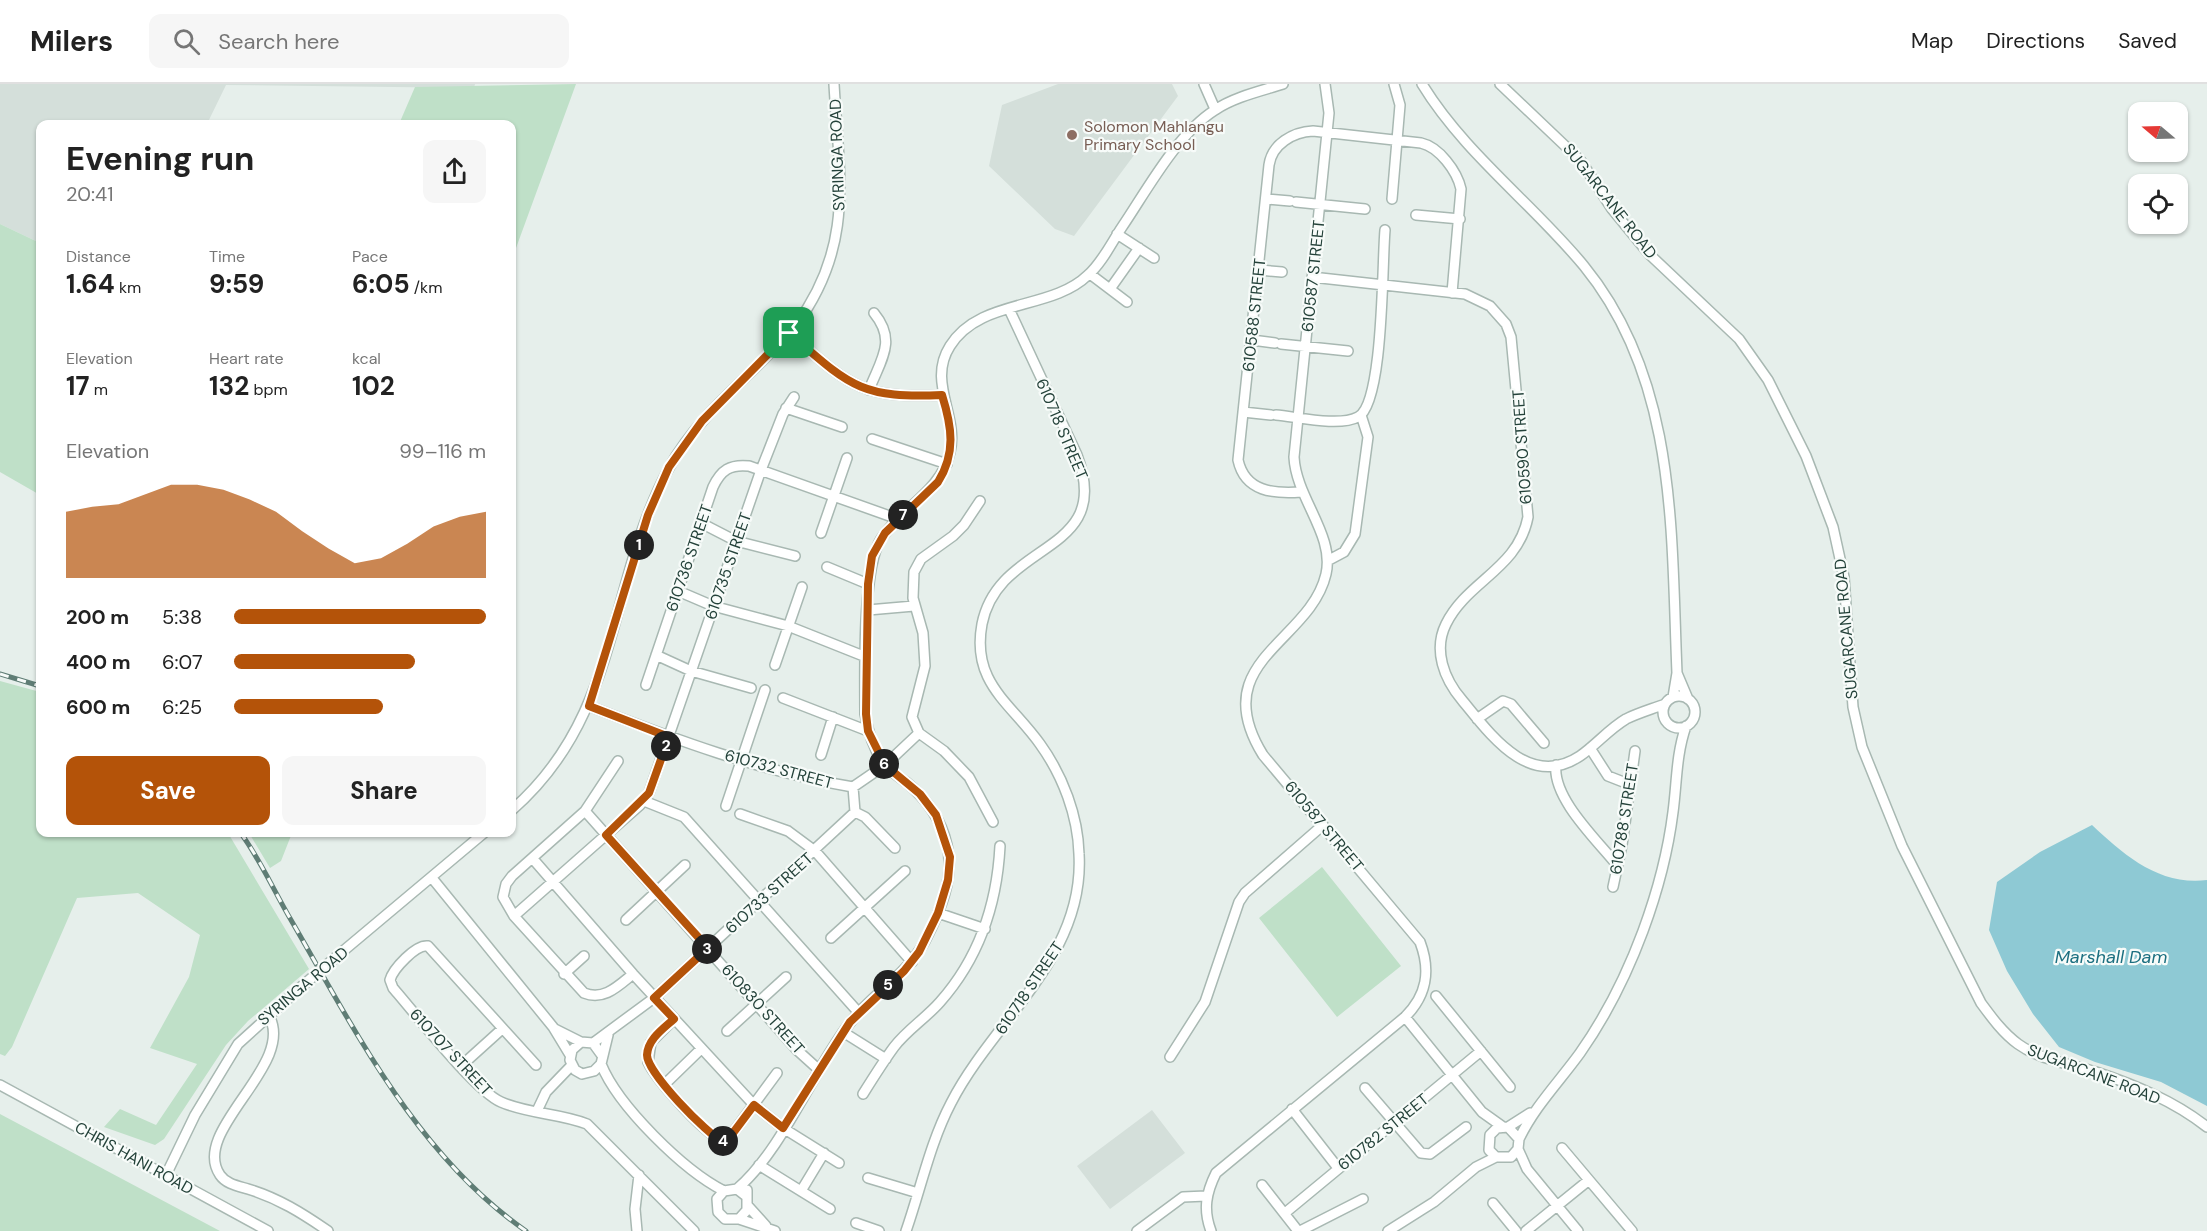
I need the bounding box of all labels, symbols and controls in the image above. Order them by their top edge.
search box [149,14,569,68]
text: Milers [30,23,113,60]
icon: search [170,25,203,58]
text: Search here [218,27,340,56]
text: Map [1911,27,1953,55]
text: Directions [1986,27,2085,55]
text: Saved [2118,27,2177,55]
street label: SYRINGA ROAD [825,99,849,211]
north arrow [2128,102,2188,162]
map controls [2128,102,2188,234]
place label: Solomon Mahlangu Primary School [1084,116,1224,155]
marker: Solomon Mahlangu Primary School [1065,128,1079,142]
text: Evening run [66,137,254,180]
street label: SUGARCANE ROAD [1558,139,1662,263]
button: share [423,140,486,203]
button: locate [2128,174,2188,234]
text: 20:41 [66,181,113,207]
street label: 610587 STREET [1297,219,1329,333]
text: Distance [66,246,131,267]
text: Time [209,246,245,267]
text: Pace [352,246,388,267]
street label: 610588 STREET [1238,257,1270,373]
text: 1.64 [66,267,115,301]
text: 9:59 [209,267,264,301]
text: 6:05 [352,267,410,301]
text: km [115,277,141,298]
text: /km [410,277,442,298]
pin [763,307,814,358]
icon: arrive [772,316,805,349]
text: Elevation [66,348,133,369]
text: Heart rate [209,348,284,369]
text: kcal [352,348,381,369]
text: 17 [66,369,89,403]
text: 132 [209,369,249,403]
text: 102 [352,369,395,403]
street label: 610718 STREET [1031,375,1093,483]
text: m [89,379,108,400]
text: bpm [249,379,288,400]
street label: 610590 STREET [1508,389,1536,505]
text: Elevation [66,438,149,464]
text: 99–116 m [399,438,486,464]
pin: 7 [888,500,918,530]
street label: 610736 STREET [661,502,717,614]
text: 7 [899,504,907,525]
street label: 610735 STREET [700,510,756,622]
pin: 1 [624,530,654,560]
text: 1 [636,534,642,555]
street label: SUGARCANE ROAD [1829,558,1863,700]
text: 200 m [66,604,129,630]
text: 5:38 [162,604,202,630]
text: 400 m [66,649,131,675]
text: 6:07 [162,649,203,675]
text: 600 m [66,694,130,720]
text: 6:25 [162,694,202,720]
pin: 2 [651,731,681,761]
text: 2 [661,735,671,756]
street label: 610732 STREET [722,744,836,794]
pin: 6 [869,749,899,779]
text: 6 [879,753,889,774]
button: Save [66,756,270,825]
button: Share [282,756,486,825]
street label: 610788 STREET [1605,762,1643,876]
street label: 610587 STREET [1280,776,1368,876]
street label: 610733 STREET [721,848,818,938]
pin: 3 [692,934,722,964]
street label: 610718 STREET [990,937,1068,1039]
text: 3 [702,938,712,959]
street label: SYRINGA ROAD [253,942,353,1030]
water label: Marshall Dam [2055,945,2167,969]
street label: 610830 STREET [717,959,809,1059]
pin: 5 [873,970,903,1000]
text: 5 [883,974,893,995]
street label: 610707 STREET [405,1004,497,1100]
street label: SUGARCANE ROAD [2024,1039,2164,1109]
street label: 610782 STREET [1333,1089,1433,1175]
street label: CHRIS HANI ROAD [71,1117,197,1199]
pin: 4 [708,1126,738,1156]
text: 4 [718,1130,728,1151]

